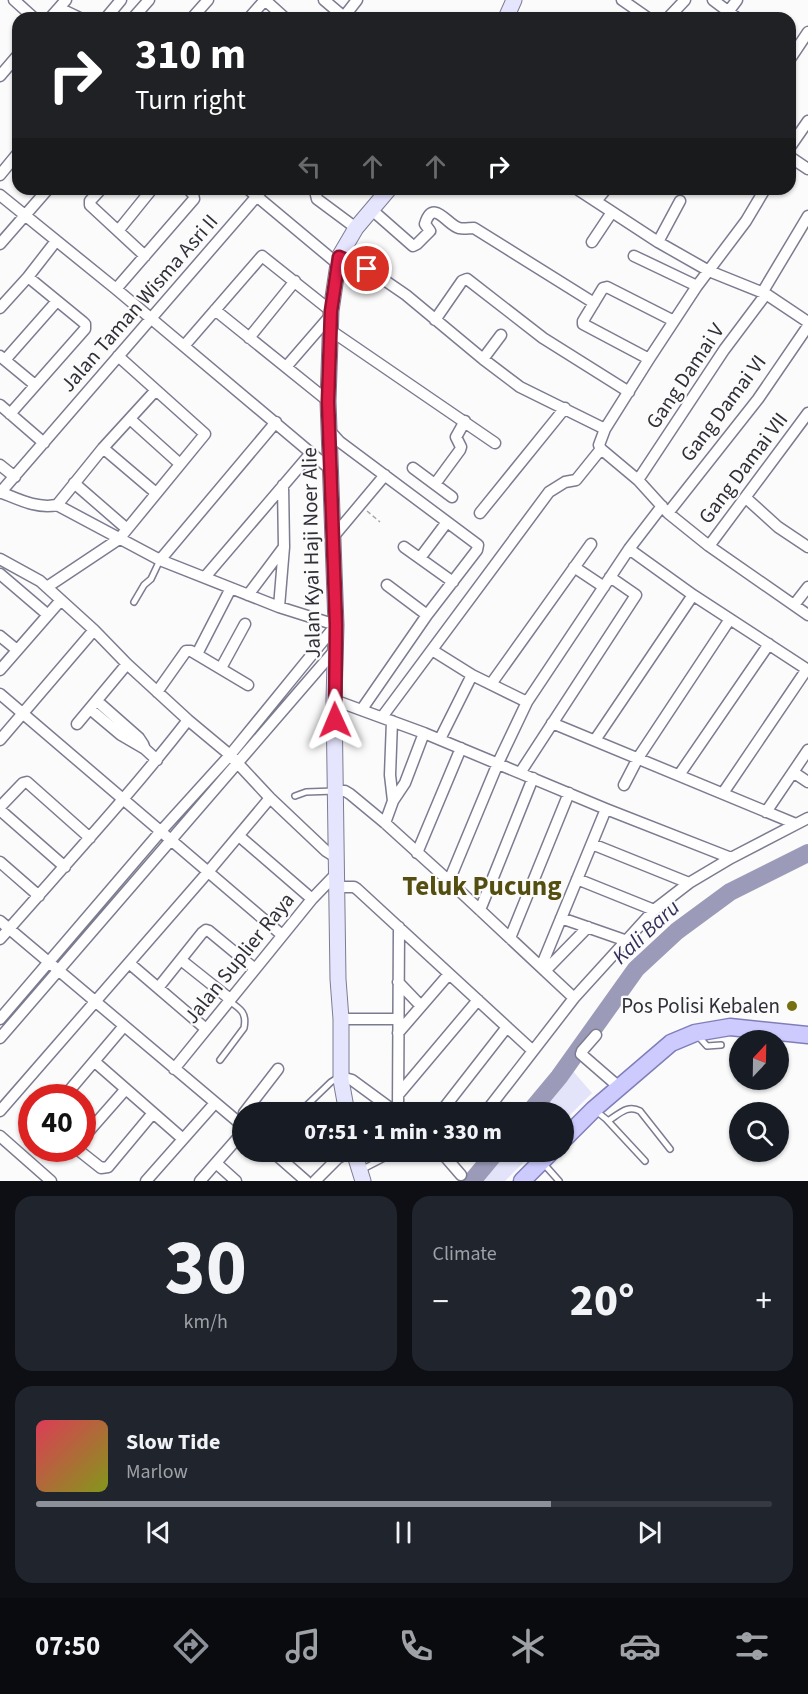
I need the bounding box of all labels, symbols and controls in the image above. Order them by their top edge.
text: 310 m [135,25,246,85]
icon: right [36,36,114,114]
text: Turn right [135,81,246,120]
icon: left [293,150,326,183]
icon: ahead [356,150,389,183]
icon: ahead [419,150,452,183]
icon: right [482,150,515,183]
street label: Jalan Taman Wisma Asri II [53,207,225,399]
pin [341,243,392,294]
icon: arrive [350,252,383,285]
street label: Gang Damai V [639,317,732,435]
street label: Gang Damai VI [673,348,773,468]
street label: Gang Damai VII [691,406,795,530]
street label: Jalan Kyai Haji Noer Alie [294,447,328,659]
position arrow [303,688,367,752]
district label: Teluk Pucung [402,867,562,906]
street label: Jalan Suplier Raya [177,886,301,1030]
water label: Kali Baru [605,892,687,972]
place label: Pos Polisi Kebalen [621,991,780,1021]
marker: Pos Polisi Kebalen [785,999,799,1013]
north arrow [729,1030,789,1090]
map controls [729,1030,789,1162]
speed limit sign: 40 [18,1084,96,1162]
button: search [729,1102,789,1162]
text: 07:51 · 1 min · 330 m [304,1116,502,1148]
text: 30 [165,1213,247,1324]
text: Climate [433,1240,497,1268]
text: 20° [570,1269,635,1333]
text: − [433,1278,449,1325]
text: + [756,1278,772,1325]
text: km/h [184,1308,228,1336]
text: Slow Tide [126,1426,220,1458]
text: Marlow [126,1458,188,1486]
icon: previous [142,1516,175,1549]
icon: pause [387,1516,420,1549]
icon: next [633,1516,666,1549]
icon: directions [170,1625,212,1667]
icon: music [282,1625,324,1667]
icon: phone [395,1625,437,1667]
icon: climate [507,1625,549,1667]
icon: car [619,1625,661,1667]
icon: filters [731,1625,773,1667]
text: 07:50 [35,1627,100,1666]

